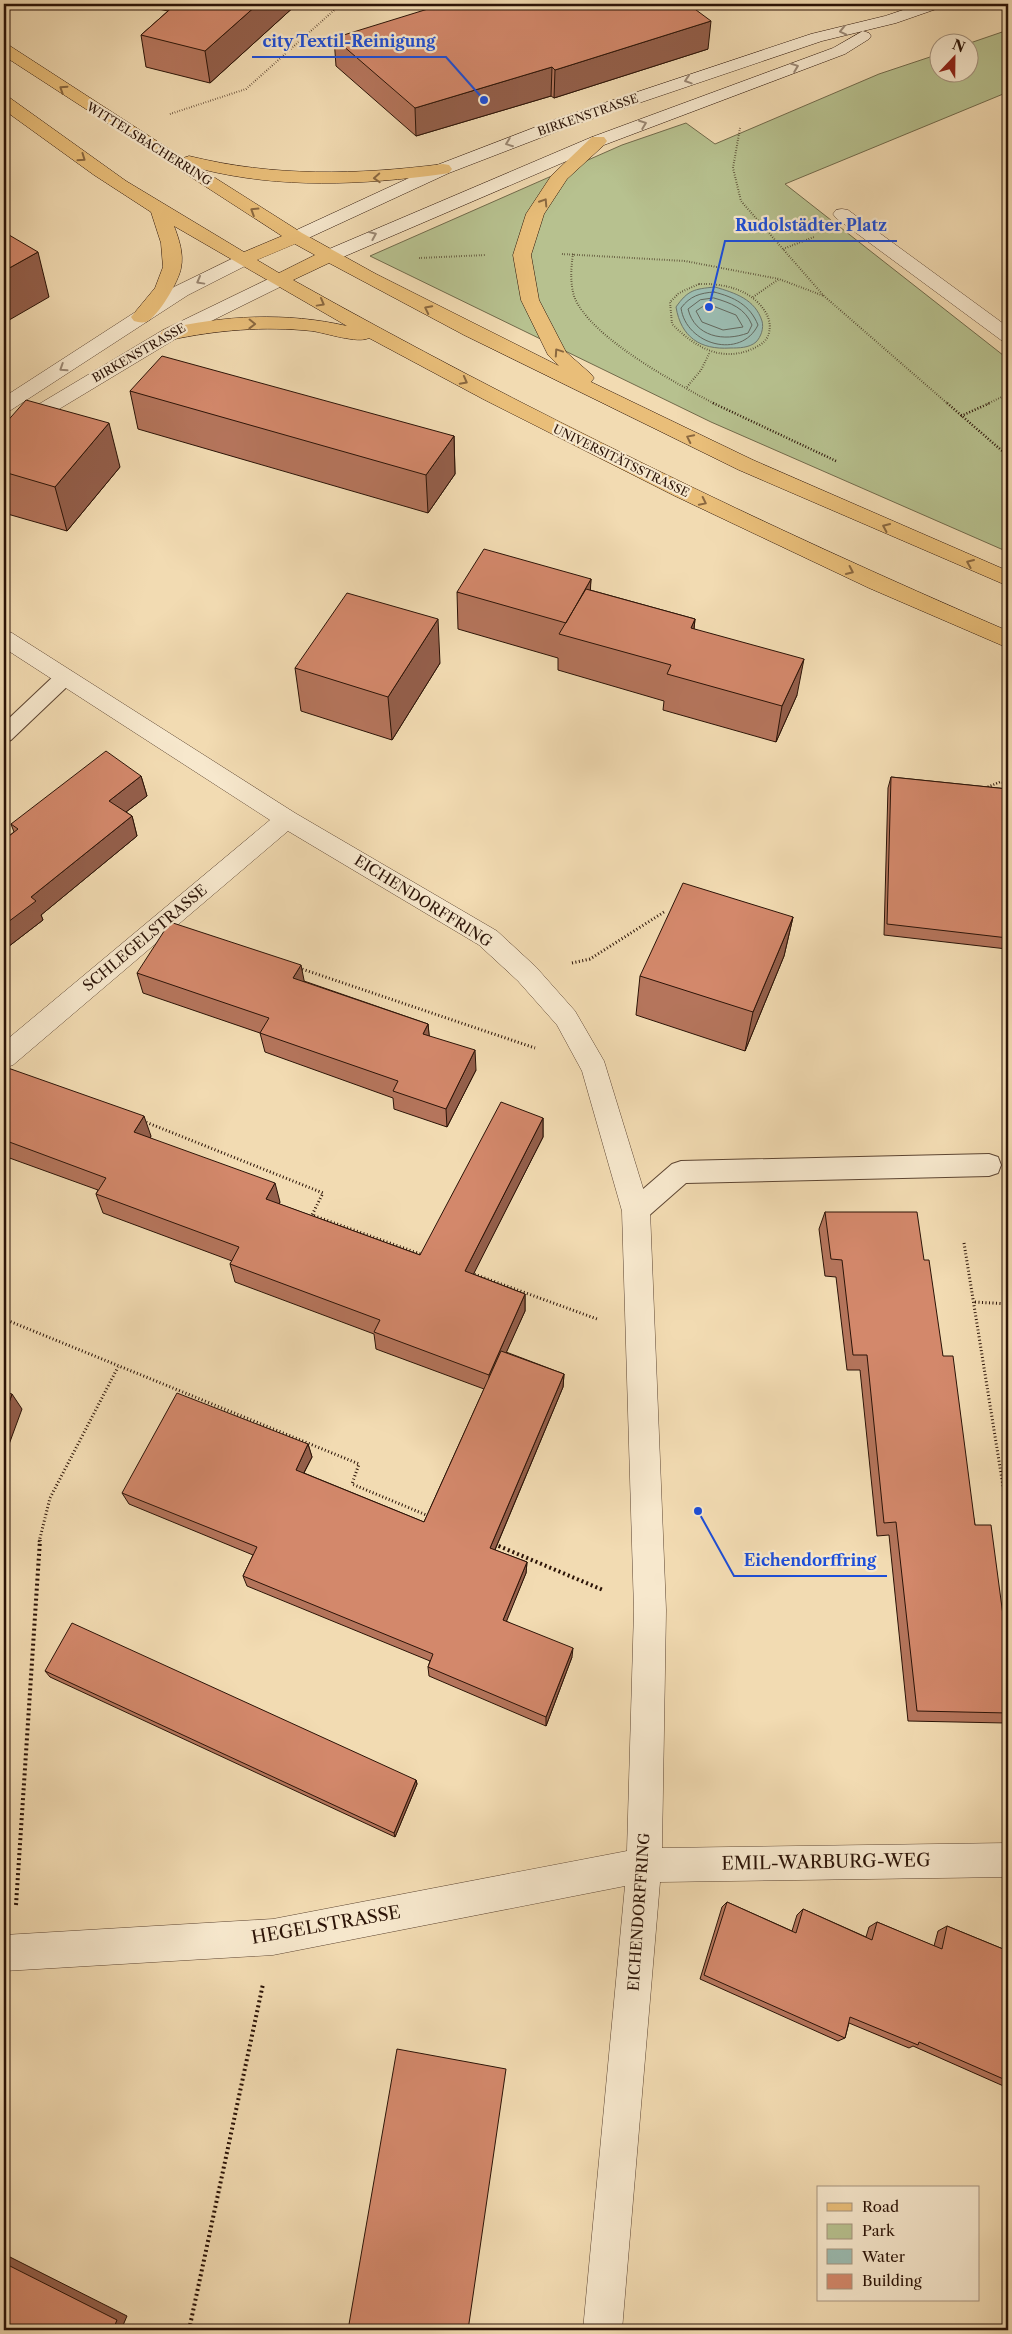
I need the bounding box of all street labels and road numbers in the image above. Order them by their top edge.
street label: BIRKENSTRASSE [535,90,640,139]
street label: WITTELSBACHERRING [83,98,215,189]
street label: BIRKENSTRASSE [89,320,188,385]
street label: UNIVERSITÄTSSTRASSE [551,420,692,500]
street label: EICHENDORFFRING [351,850,496,951]
street label: SCHLEGELSTRASSE [79,880,211,995]
street label: EICHENDORFFRING [623,1832,654,1992]
street label: EMIL-WARBURG-WEG [721,1849,931,1875]
street label: HEGELSTRASSE [250,1901,402,1949]

